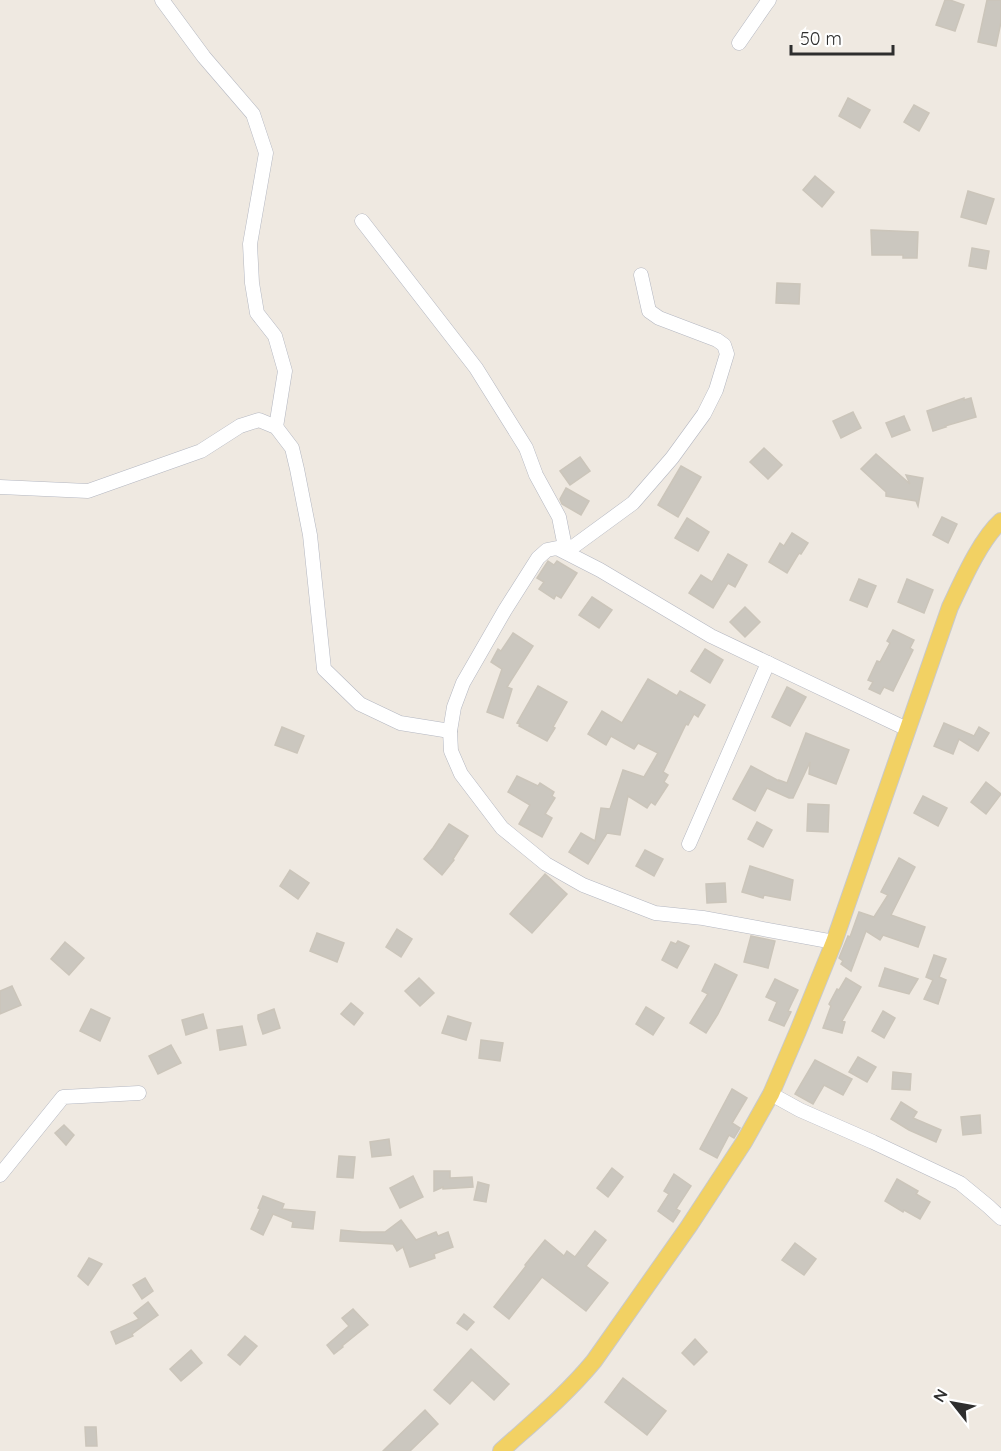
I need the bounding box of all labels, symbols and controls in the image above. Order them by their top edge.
scale bar [791,18,893,56]
text: 50 m [800,27,842,50]
north arrow [923,1373,983,1433]
text: N [929,1385,952,1405]

